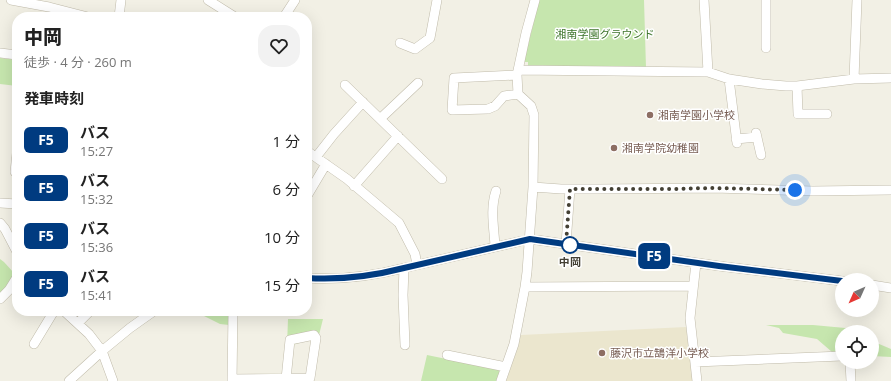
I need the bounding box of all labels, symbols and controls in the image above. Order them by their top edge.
text: 中岡 [24,24,62,50]
button: heart [258,25,300,67]
park label: 湘南学園グラウンド [556,26,655,41]
text: 徒歩 · 4 分 · 260 m [24,53,132,71]
text: 発車時刻 [24,88,84,108]
place label: 湘南学園小学校 [658,107,735,122]
marker: 湘南学園小学校 [645,110,655,120]
text: バス [80,122,110,142]
text: F5 [38,130,54,149]
text: 1 分 [273,131,300,151]
place label: 湘南学院幼稚園 [622,140,699,155]
text: 15:27 [80,142,113,160]
marker: 湘南学院幼稚園 [609,143,619,153]
text: バス [80,170,110,190]
text: F5 [38,178,54,197]
text: 6 分 [273,179,300,199]
your location [785,180,805,200]
text: 15:32 [80,190,113,208]
text: バス [80,218,110,238]
text: F5 [38,226,54,245]
text: 10 分 [264,227,300,247]
marker: 中岡 [561,236,579,254]
text: 15:36 [80,238,113,256]
line badge: F5 [636,243,672,269]
text: F5 [646,246,662,265]
place label: 中岡 [559,254,581,269]
text: バス [80,266,110,286]
north arrow [835,273,879,317]
map controls [835,273,879,369]
text: F5 [38,274,54,293]
text: 15 分 [264,275,300,295]
text: 15:41 [80,286,113,304]
button: locate [835,325,879,369]
place label: 藤沢市立鵠洋小学校 [610,345,709,360]
marker: 藤沢市立鵠洋小学校 [597,348,607,358]

